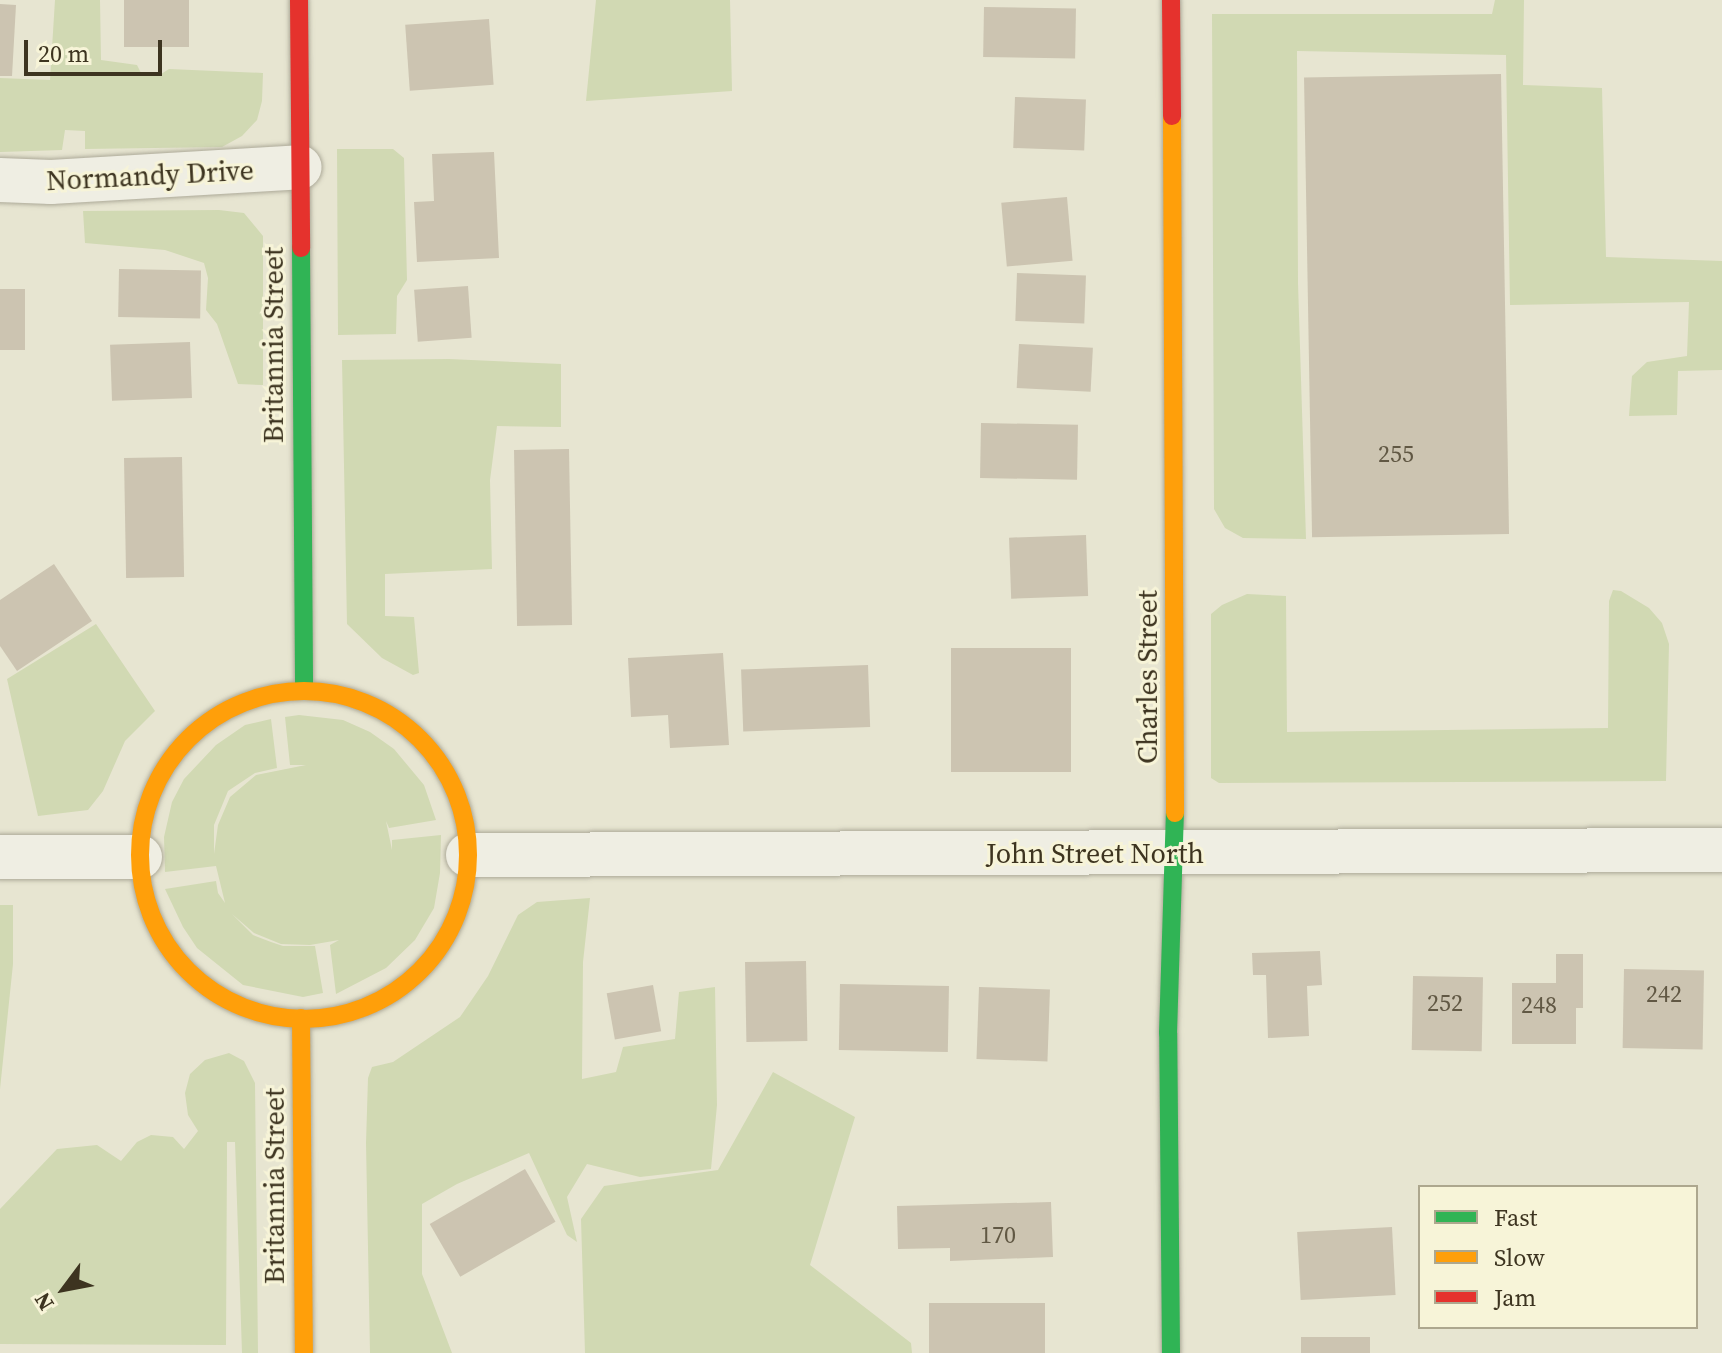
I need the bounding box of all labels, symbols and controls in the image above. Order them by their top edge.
scale bar [28,24,166,74]
text: 20 m [38,37,89,70]
street label: Normandy Drive [45,153,255,197]
street label: Britannia Street [256,247,290,443]
house number: 255 [1378,440,1414,468]
street label: Charles Street [1130,590,1164,764]
street label: John Street North [986,836,1204,870]
house number: 242 [1646,980,1682,1008]
house number: 252 [1427,989,1463,1017]
house number: 248 [1521,991,1557,1019]
street label: Britannia Street [257,1088,291,1284]
legend [1418,1185,1698,1329]
text: Fast [1494,1201,1537,1234]
house number: 170 [980,1221,1016,1249]
text: Slow [1494,1241,1545,1274]
north arrow [24,1249,104,1329]
text: Jam [1494,1281,1536,1314]
text: N [27,1287,61,1316]

